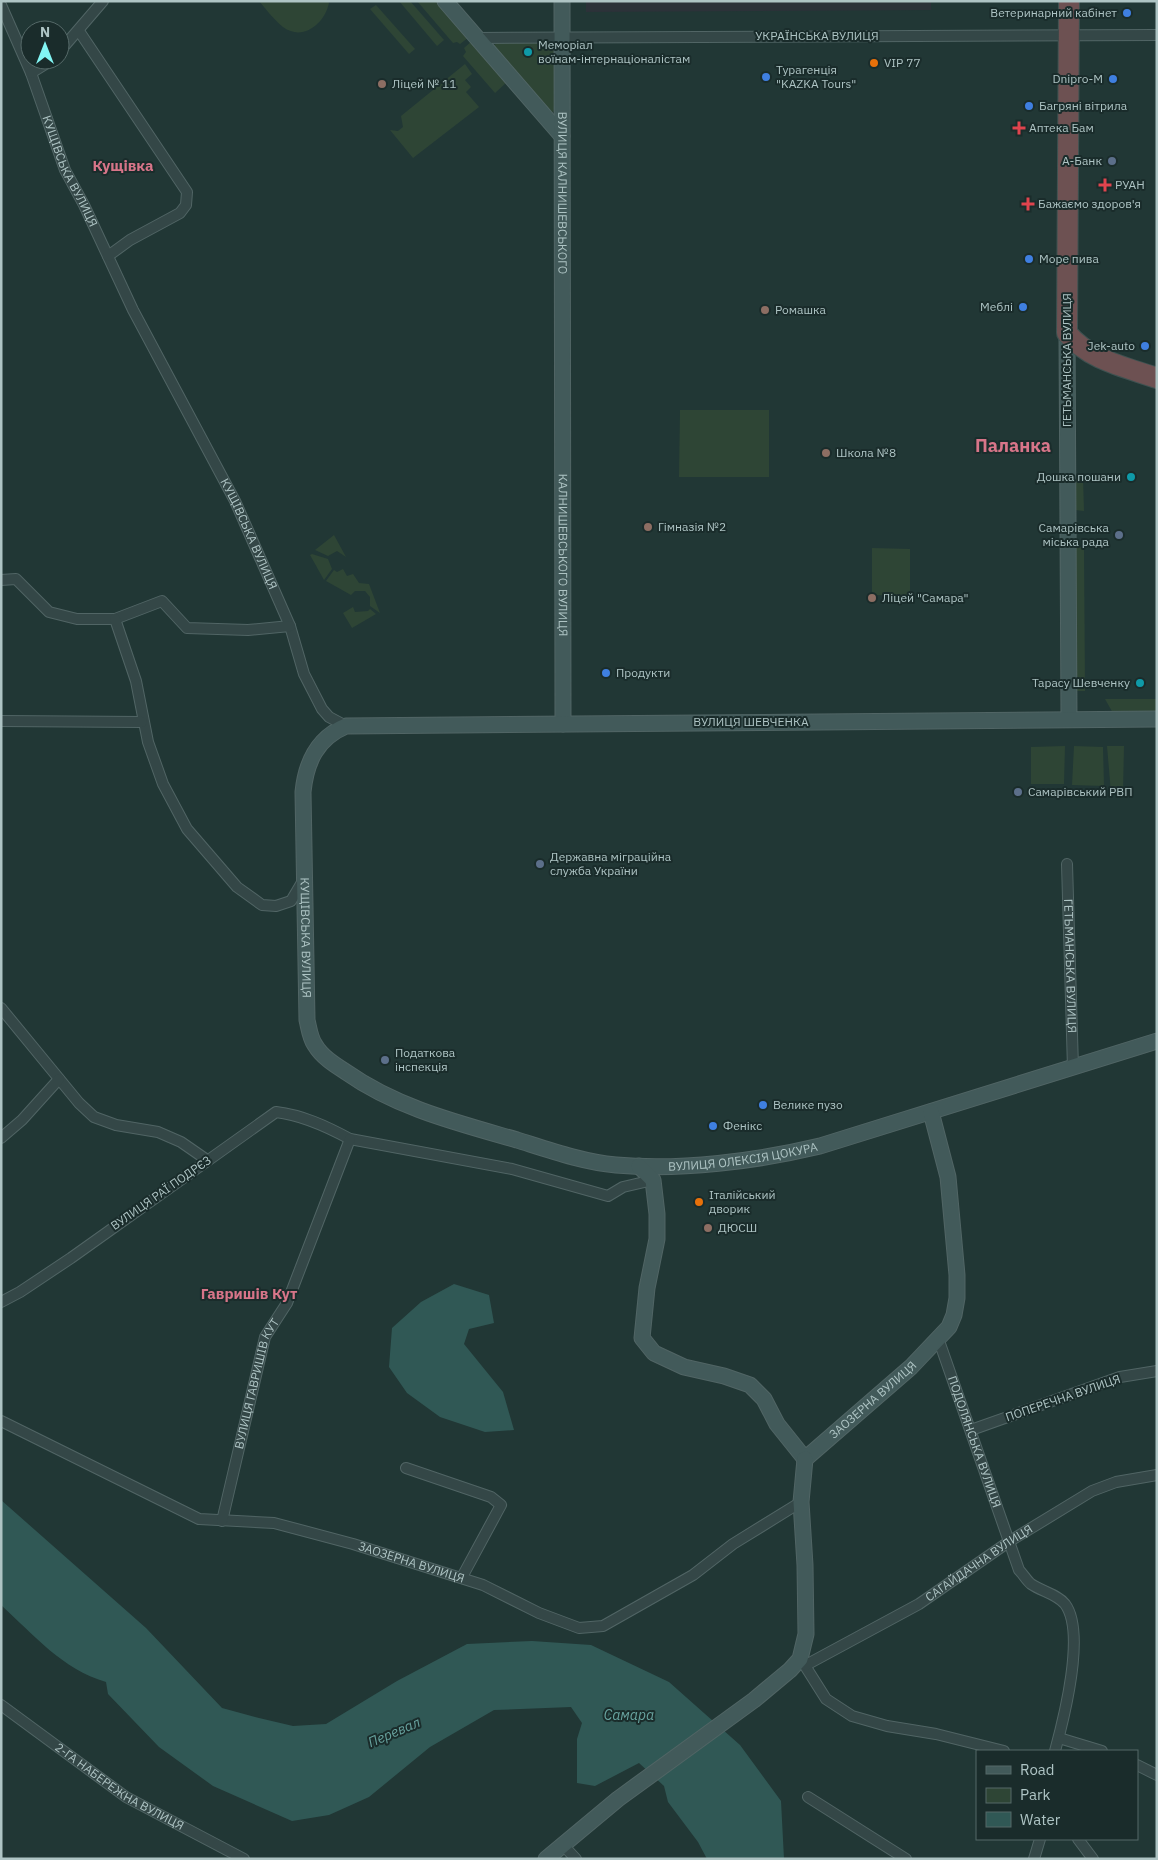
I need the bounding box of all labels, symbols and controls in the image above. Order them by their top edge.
place label: Ветеринарний кабінет [990,5,1117,20]
marker: Ветеринарний кабінет [1121,7,1133,19]
north arrow [20,20,70,70]
text: N [40,23,50,41]
street label: УКРАЇНСЬКА ВУЛИЦЯ [755,28,879,43]
place label: Меморіал воїнам-інтернаціоналістам [538,37,690,66]
marker: Меморіал воїнам-інтернаціоналістам [522,46,534,58]
place label: VIP 77 [884,55,921,70]
marker: VIP 77 [868,57,880,69]
place label: Турагенція "KAZKA Tours" [776,62,856,91]
marker: Турагенція "KAZKA Tours" [760,71,772,83]
place label: Dnipro-M [1052,71,1103,86]
marker: Dnipro-M [1107,73,1119,85]
place label: Ліцей № 11 [392,76,456,91]
marker: Ліцей № 11 [376,78,388,90]
place label: Багряні вітрила [1039,98,1128,113]
marker: Багряні вітрила [1023,100,1035,112]
street label: ВУЛИЦЯ КАЛНИШЕВСЬКОГО [555,112,570,274]
street label: КУЩІВСЬКА ВУЛИЦЯ [39,113,101,229]
place label: Аптека Бам [1029,120,1094,135]
marker: Аптека Бам [1013,122,1025,134]
place label: А-Банк [1062,153,1102,168]
marker: А-Банк [1106,155,1118,167]
district label: Кущівка [92,156,154,175]
place label: РУАН [1115,177,1145,192]
marker: РУАН [1099,179,1111,191]
place label: Бажаємо здоров'я [1038,196,1141,211]
marker: Бажаємо здоров'я [1022,198,1034,210]
place label: Море пива [1039,251,1099,266]
marker: Море пива [1023,253,1035,265]
street label: ГЕТЬМАНСЬКА ВУЛИЦЯ [1059,293,1074,427]
place label: Меблі [980,299,1013,314]
marker: Меблі [1017,301,1029,313]
place label: Ромашка [775,302,827,317]
marker: Ромашка [759,304,771,316]
place label: Jek-auto [1088,338,1135,353]
marker: Jek-auto [1139,340,1151,352]
district label: Паланка [975,434,1051,457]
place label: Школа №8 [836,445,896,460]
marker: Школа №8 [820,447,832,459]
place label: Дошка пошани [1037,469,1121,484]
marker: Дошка пошани [1125,471,1137,483]
street label: КАЛНИШЕВСЬКОГО ВУЛИЦЯ [556,474,571,636]
street label: КУЩІВСЬКА ВУЛИЦЯ [217,476,281,592]
place label: Гімназія №2 [658,519,726,534]
place label: Самарівська міська рада [1039,520,1110,549]
marker: Гімназія №2 [642,521,654,533]
marker: Самарівська міська рада [1113,529,1125,541]
place label: Ліцей "Самара" [882,590,969,605]
marker: Ліцей "Самара" [866,592,878,604]
place label: Продукти [616,665,670,680]
marker: Продукти [600,667,612,679]
place label: Тарасу Шевченку [1032,675,1130,690]
marker: Тарасу Шевченку [1134,677,1146,689]
street label: ВУЛИЦЯ ШЕВЧЕНКА [693,714,809,729]
place label: Самарівський РВП [1028,784,1133,799]
marker: Самарівський РВП [1012,786,1024,798]
place label: Державна міграційна служба України [550,849,672,878]
marker: Державна міграційна служба України [534,858,546,870]
street label: КУЩІВСЬКА ВУЛИЦЯ [297,877,315,998]
street label: ГЕТЬМАНСЬКА ВУЛИЦЯ [1061,899,1080,1033]
place label: Податкова інспекція [395,1045,456,1074]
marker: Податкова інспекція [379,1054,391,1066]
place label: Велике пузо [773,1097,843,1112]
marker: Велике пузо [757,1099,769,1111]
place label: Фенікс [723,1118,762,1133]
marker: Фенікс [707,1120,719,1132]
street label: ВУЛИЦЯ ОЛЕКСІЯ ЦОКУРА [668,1139,819,1174]
street label: ВУЛИЦЯ РАЇ ПОДРЄЗ [108,1152,214,1233]
place label: Італійський дворик [709,1187,776,1216]
marker: Італійський дворик [693,1196,705,1208]
place label: ДЮСШ [718,1220,757,1235]
marker: ДЮСШ [702,1222,714,1234]
district label: Гавришів Кут [201,1284,298,1303]
street label: ВУЛИЦЯ ГАВРИШІВ КУТ [231,1315,282,1450]
street label: ЗАОЗЕРНА ВУЛИЦЯ [826,1358,919,1442]
street label: ПОПЕРЕЧНА ВУЛИЦЯ [1003,1371,1122,1424]
street label: ПОДОЛЯНСЬКА ВУЛИЦЯ [945,1374,1005,1510]
street label: САГАЙДАЧНА ВУЛИЦЯ [922,1521,1035,1604]
street label: ЗАОЗЕРНА ВУЛИЦЯ [357,1538,467,1586]
water label: Самара [604,1706,654,1724]
water label: Перевал [365,1713,423,1751]
street label: 2-ГА НАБЕРЕЖНА ВУЛИЦЯ [52,1739,187,1833]
legend [976,1750,1138,1840]
text: Road [1020,1760,1055,1779]
text: Park [1020,1785,1050,1804]
text: Water [1020,1810,1061,1829]

